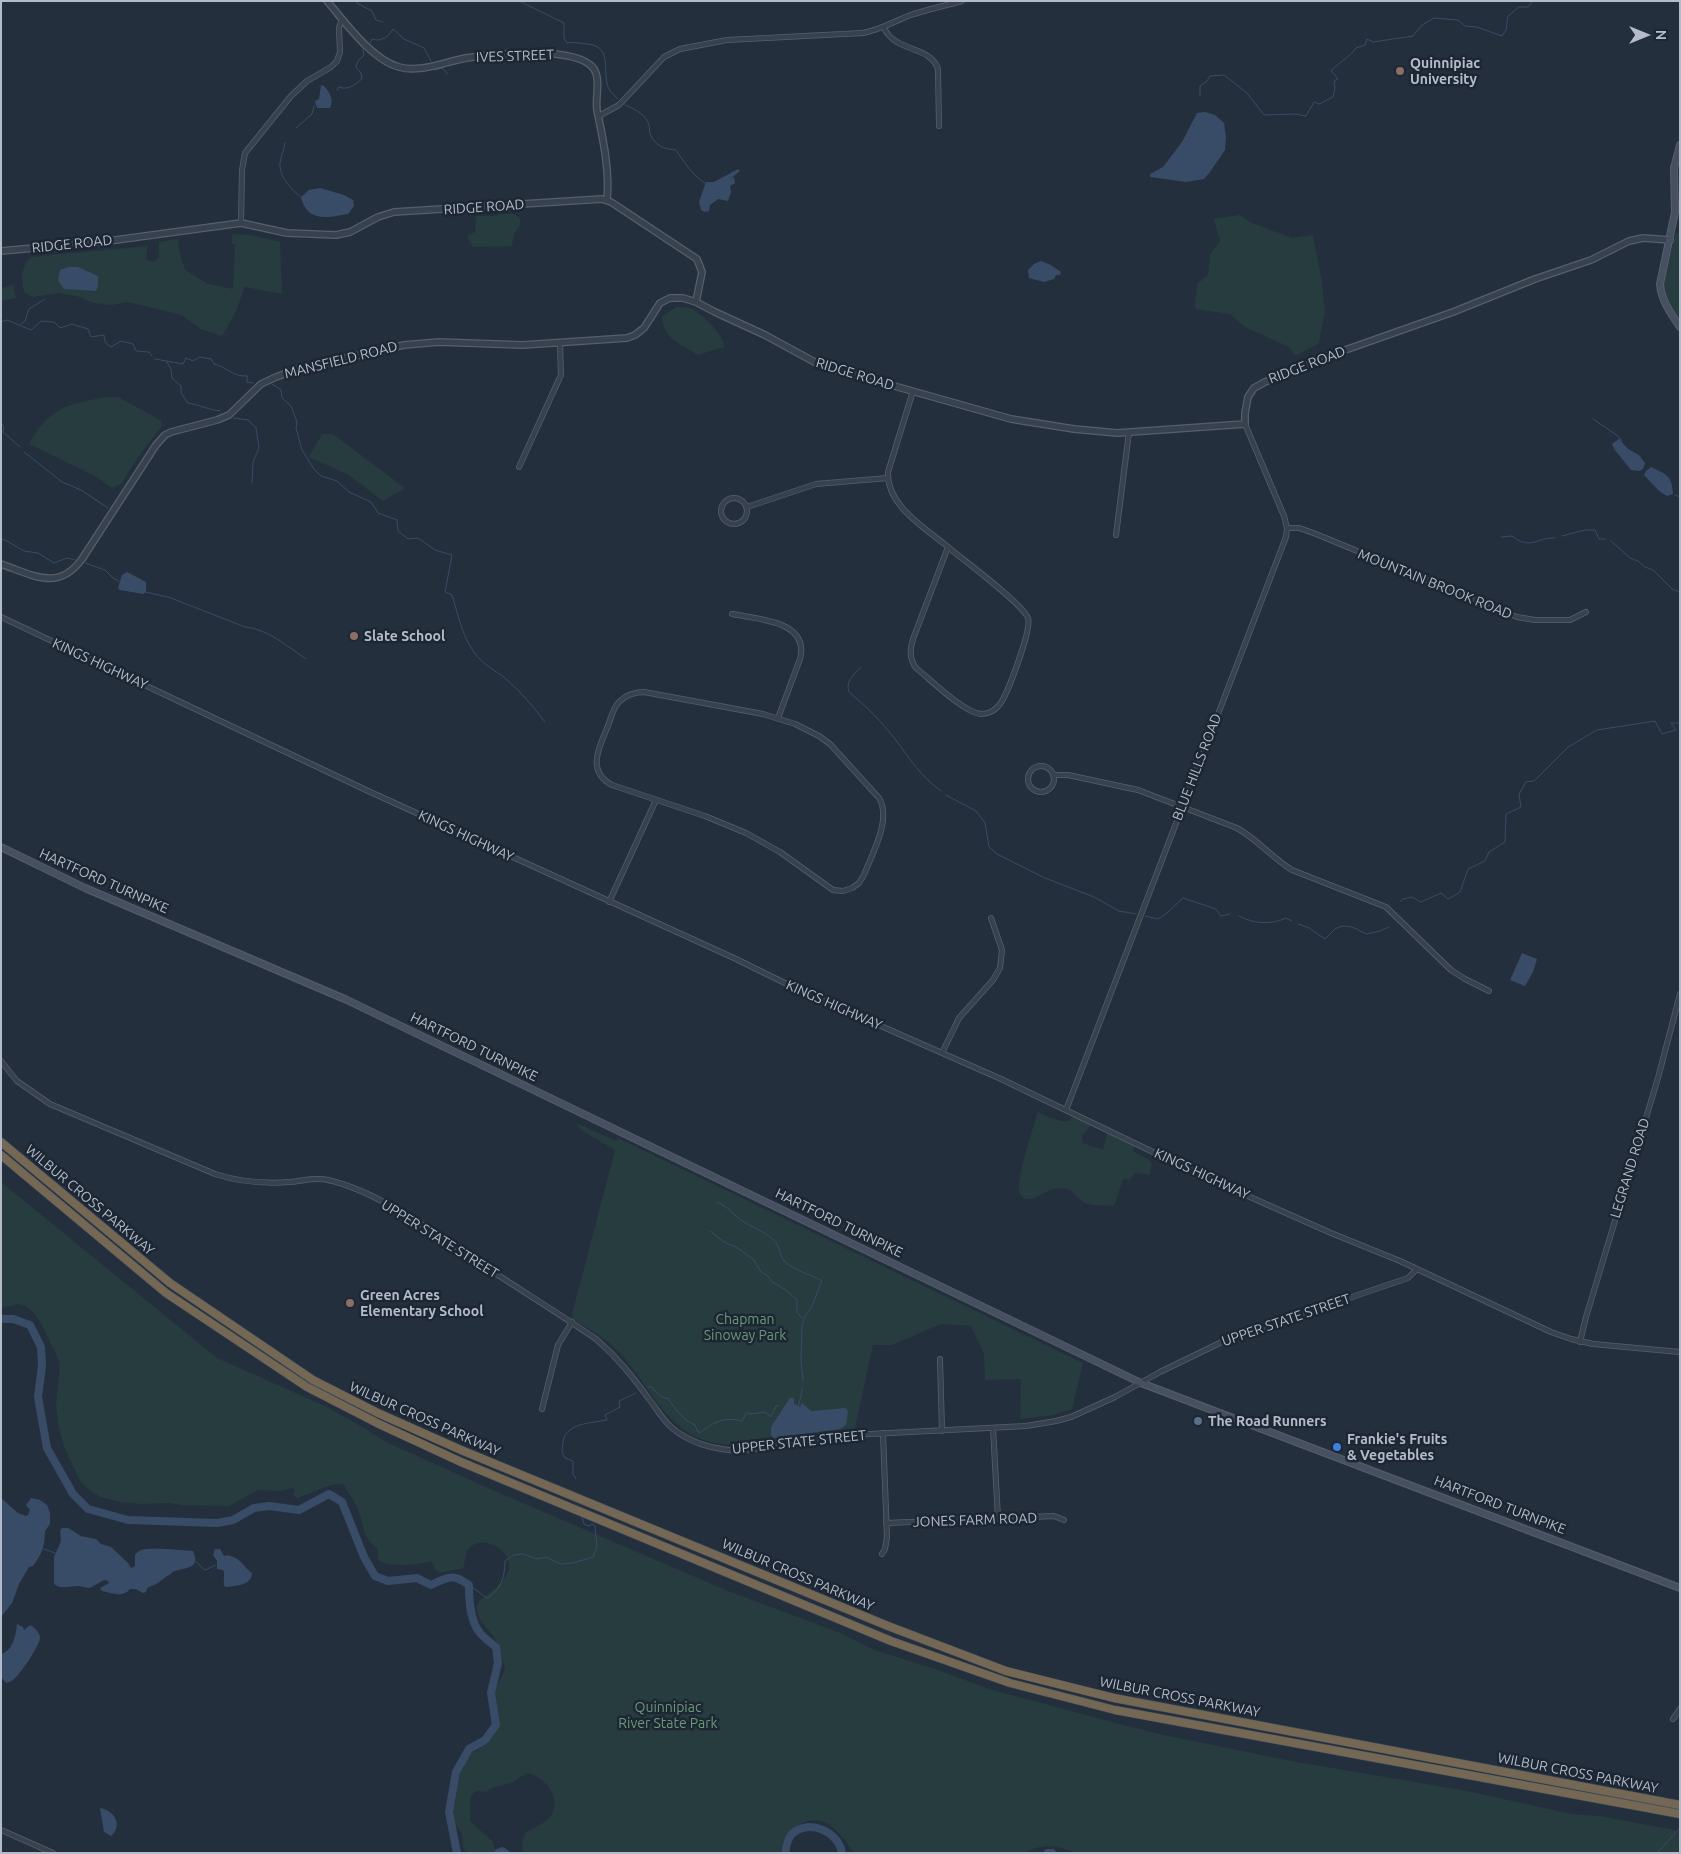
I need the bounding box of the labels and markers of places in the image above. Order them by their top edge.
place label: Quinnipiac University [1410,55,1480,88]
marker: Quinnipiac University [1394,65,1406,77]
place label: Slate School [364,628,445,644]
marker: Slate School [348,630,360,642]
place label: Green Acres Elementary School [360,1287,483,1320]
marker: Green Acres Elementary School [344,1297,356,1309]
place label: The Road Runners [1208,1413,1327,1429]
marker: The Road Runners [1192,1415,1204,1427]
place label: Frankie's Fruits & Vegetables [1347,1431,1447,1464]
marker: Frankie's Fruits & Vegetables [1331,1441,1343,1453]

